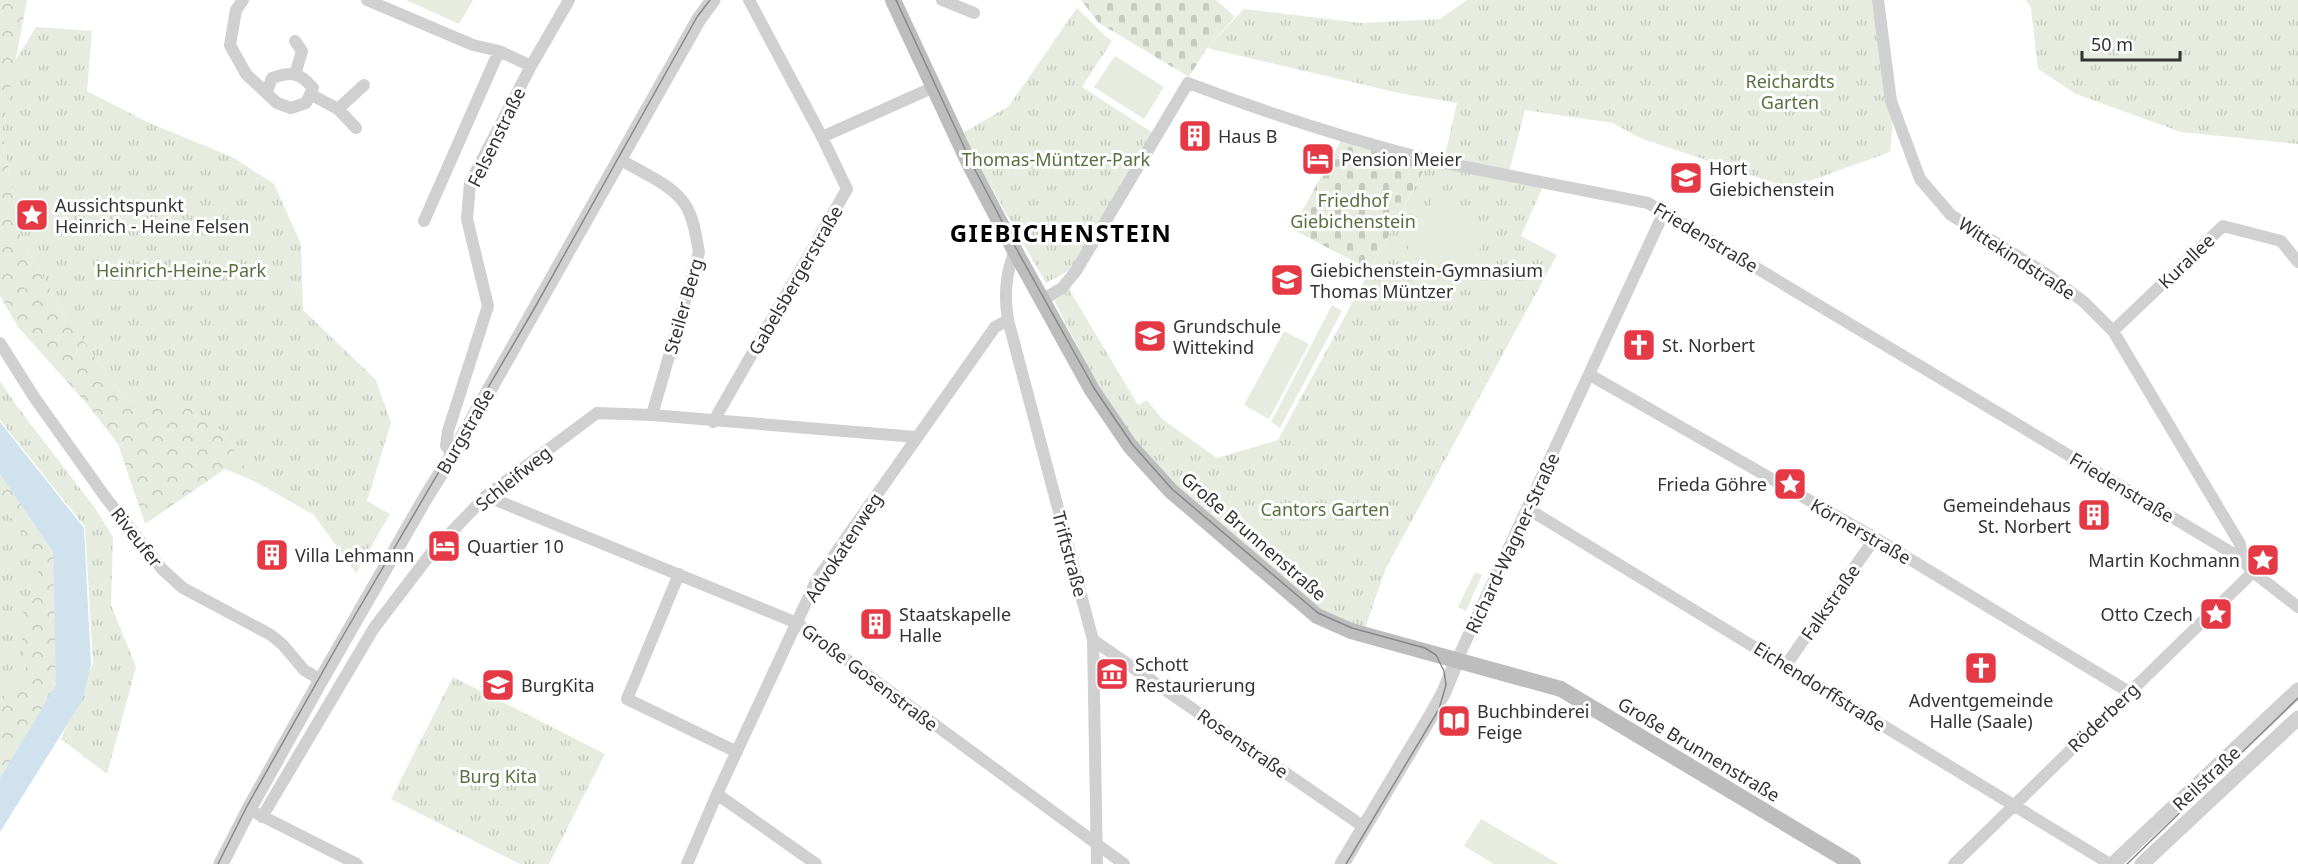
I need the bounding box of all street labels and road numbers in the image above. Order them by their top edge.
street label: Felsenstraße [462,83,530,191]
street label: Friedenstraße [1649,196,1763,278]
street label: Gabelsbergerstraße [742,201,848,359]
street label: Wittekindstraße [1954,211,2080,305]
street label: Kurallee [2153,228,2219,294]
street label: Steiler Berg [658,255,708,357]
street label: Burgstraße [431,384,499,478]
street label: Schleifweg [470,440,556,516]
street label: Friedenstraße [2065,446,2179,528]
street label: Richard-Wagner-Straße [1460,449,1564,637]
street label: Große Brunnenstraße [1176,466,1332,606]
street label: Advokatenweg [799,488,887,606]
street label: Körnerstraße [1807,493,1915,569]
street label: Riveufer [106,502,168,572]
street label: Triftstraße [1047,509,1093,599]
street label: Falkstraße [1795,559,1865,645]
street label: Große Gosenstraße [797,618,943,736]
street label: Eichendorffstraße [1749,636,1891,736]
street label: Röderberg [2062,677,2144,757]
street label: Große Brunnenstraße [1614,691,1784,807]
street label: Rosenstraße [1193,703,1293,783]
street label: Reilstraße [2167,740,2245,816]

